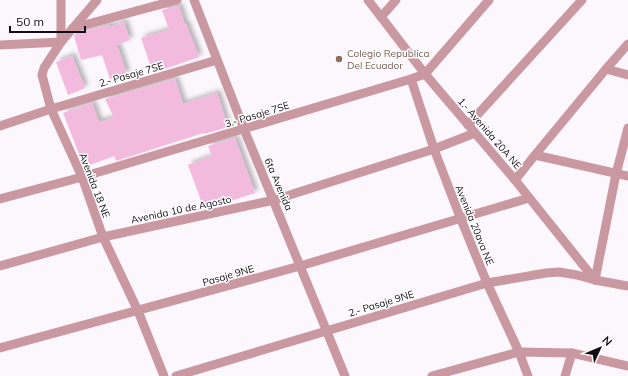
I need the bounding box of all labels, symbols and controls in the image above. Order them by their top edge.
scale bar [10,8,85,34]
text: 50 m [16,14,44,29]
place label: Colegio Republica Del Ecuador [347,47,429,72]
marker: Colegio Republica Del Ecuador [334,54,344,64]
street label: 2.- Pasaje 7SE [97,59,165,90]
street label: 1.- Avenida 20A NE [455,95,524,172]
street label: 3.- Pasaje 7SE [223,99,291,130]
street label: Avenida 18 NE [76,151,113,220]
street label: 6ta Avenida [262,156,295,213]
street label: Avenida 20ava NE [452,183,497,267]
street label: Avenida 10 de Agosto [130,192,233,226]
street label: Pasaje 9NE [201,262,256,289]
street label: 2.- Pasaje 9NE [347,287,416,320]
north arrow [580,328,620,368]
text: N [599,333,615,349]

